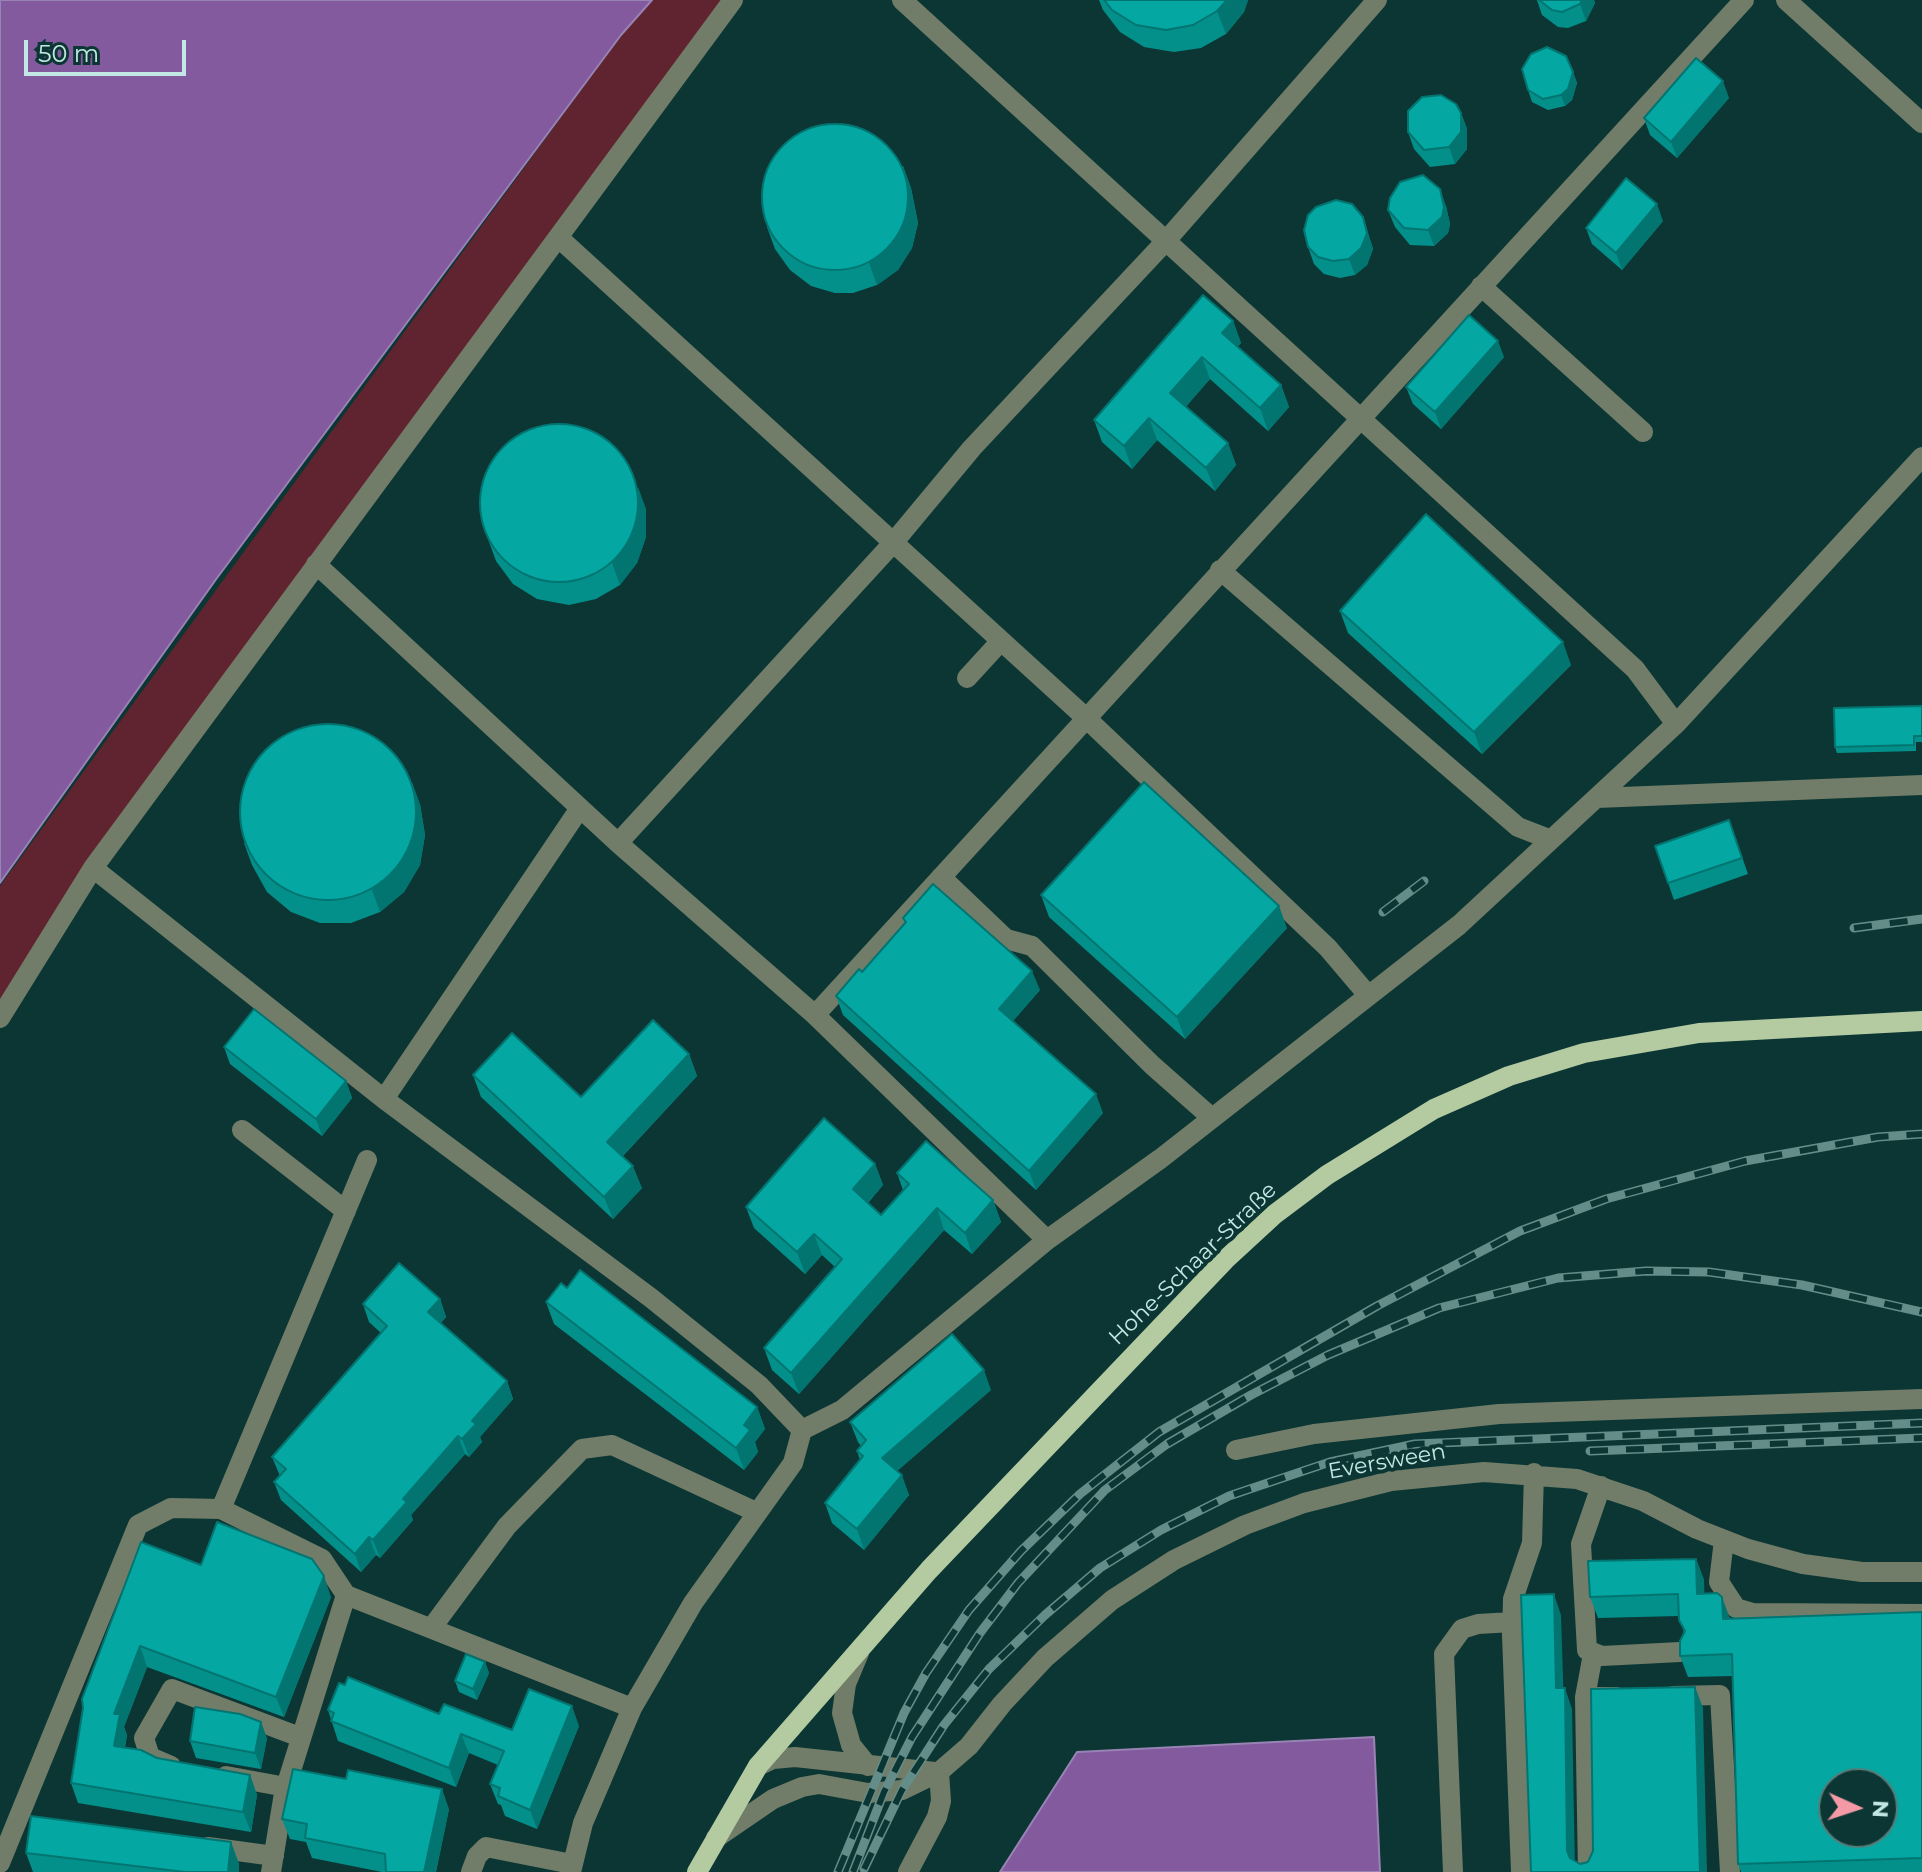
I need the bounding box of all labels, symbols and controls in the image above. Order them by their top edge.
scale bar [28,24,190,74]
text: 50 m [38,39,99,68]
street label: Hohe-Schaar-Straße [1104,1177,1282,1351]
street label: Eversween [1326,1439,1448,1485]
north arrow [1818,1768,1898,1848]
text: N [1867,1800,1894,1819]

